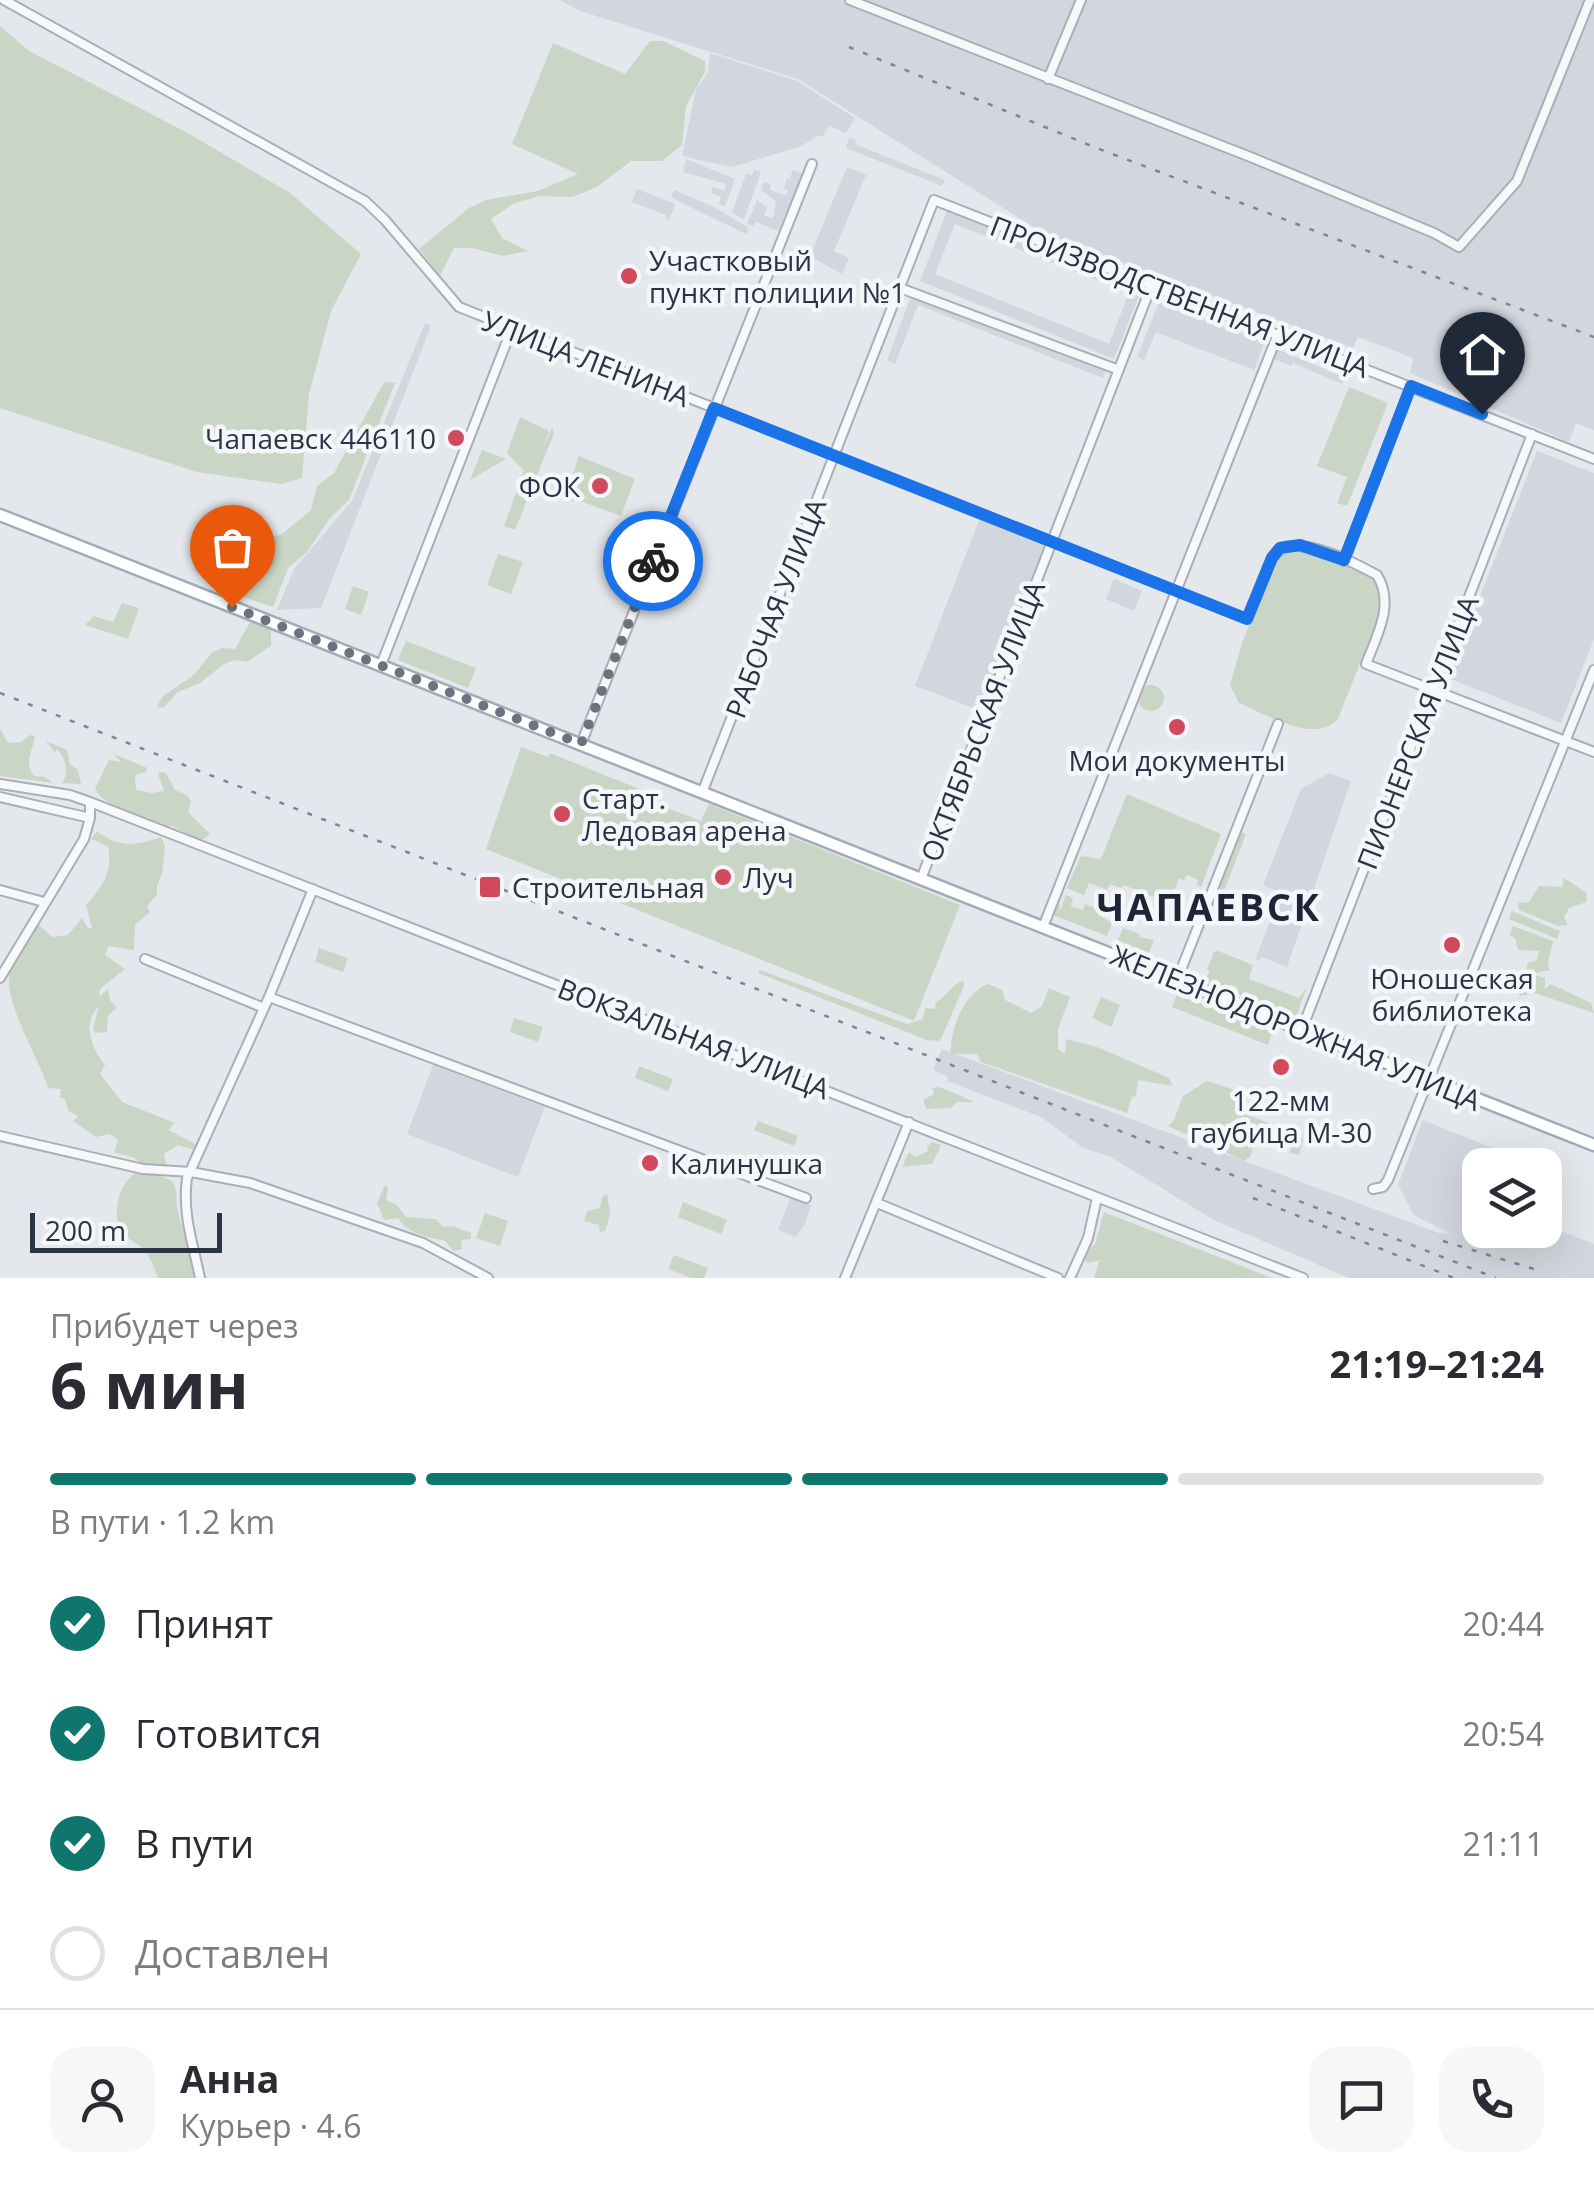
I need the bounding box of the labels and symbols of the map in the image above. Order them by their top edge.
street label: ПРОИЗВОДСТВЕННАЯ УЛИЦА [985,206,1375,386]
place label: Участковый пункт полиции №1 [649,241,906,311]
marker: Участковый пункт полиции №1 [618,265,640,287]
street label: УЛИЦА ЛЕНИНА [477,301,695,415]
pin [1440,312,1525,415]
place label: Чапаевск 446110 [205,419,436,457]
marker: Чапаевск 446110 [445,427,467,449]
place label: ФОК [519,467,581,505]
marker: ФОК [589,475,611,497]
street label: РАБОЧАЯ УЛИЦА [716,493,834,723]
pin [190,505,275,608]
courier [603,511,703,611]
street label: ОКТЯБРЬСКАЯ УЛИЦА [911,575,1053,867]
street label: ПИОНЕРСКАЯ УЛИЦА [1347,589,1487,874]
marker: Мои документы [1166,716,1188,738]
place label: Мои документы [1068,741,1286,779]
place label: Старт. Ледовая арена [582,779,786,849]
marker: Старт. Ледовая арена [551,803,573,825]
place label: Луч [743,858,794,896]
marker: Луч [712,866,734,888]
place label: Строительная [512,868,705,906]
marker: Строительная [477,874,503,900]
district label: ЧАПАЕВСК [1097,880,1321,932]
marker: Юношеская библиотека [1441,934,1463,956]
street label: ЖЕЛЕЗНОДОРОЖНАЯ УЛИЦА [1105,935,1487,1119]
place label: Юношеская библиотека [1370,959,1534,1029]
street label: ВОКЗАЛЬНАЯ УЛИЦА [553,969,836,1108]
marker: 122-мм гаубица М-30 [1270,1056,1292,1078]
place label: 122-мм гаубица М-30 [1190,1081,1372,1151]
place label: Калинушка [670,1144,823,1182]
marker: Калинушка [639,1152,661,1174]
scale bar [30,1208,222,1252]

